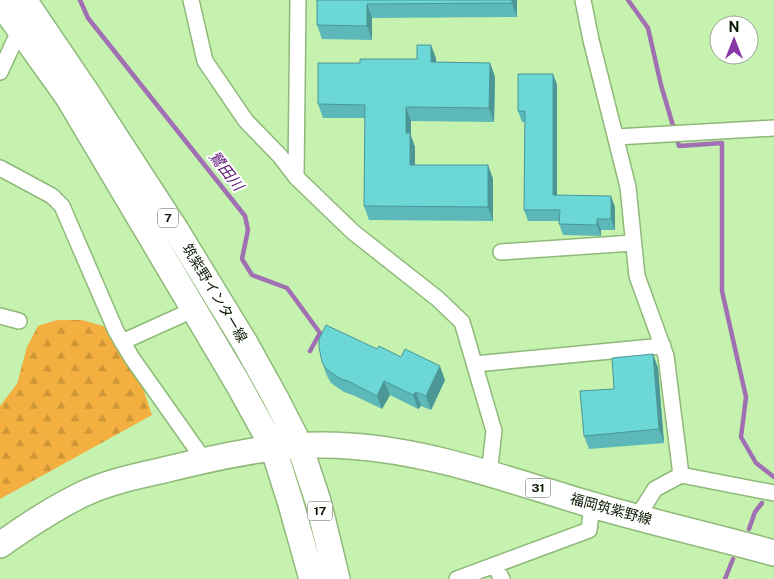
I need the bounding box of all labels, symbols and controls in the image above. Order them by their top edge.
north arrow [709,15,759,65]
text: N [729,19,739,35]
water label: 鷺田川 [206,148,248,195]
road number: 7 [158,208,178,228]
street label: 筑紫野インター線 [179,241,251,345]
road number: 31 [526,478,550,498]
street label: 福岡筑紫野線 [568,490,654,528]
road number: 17 [308,502,332,520]

